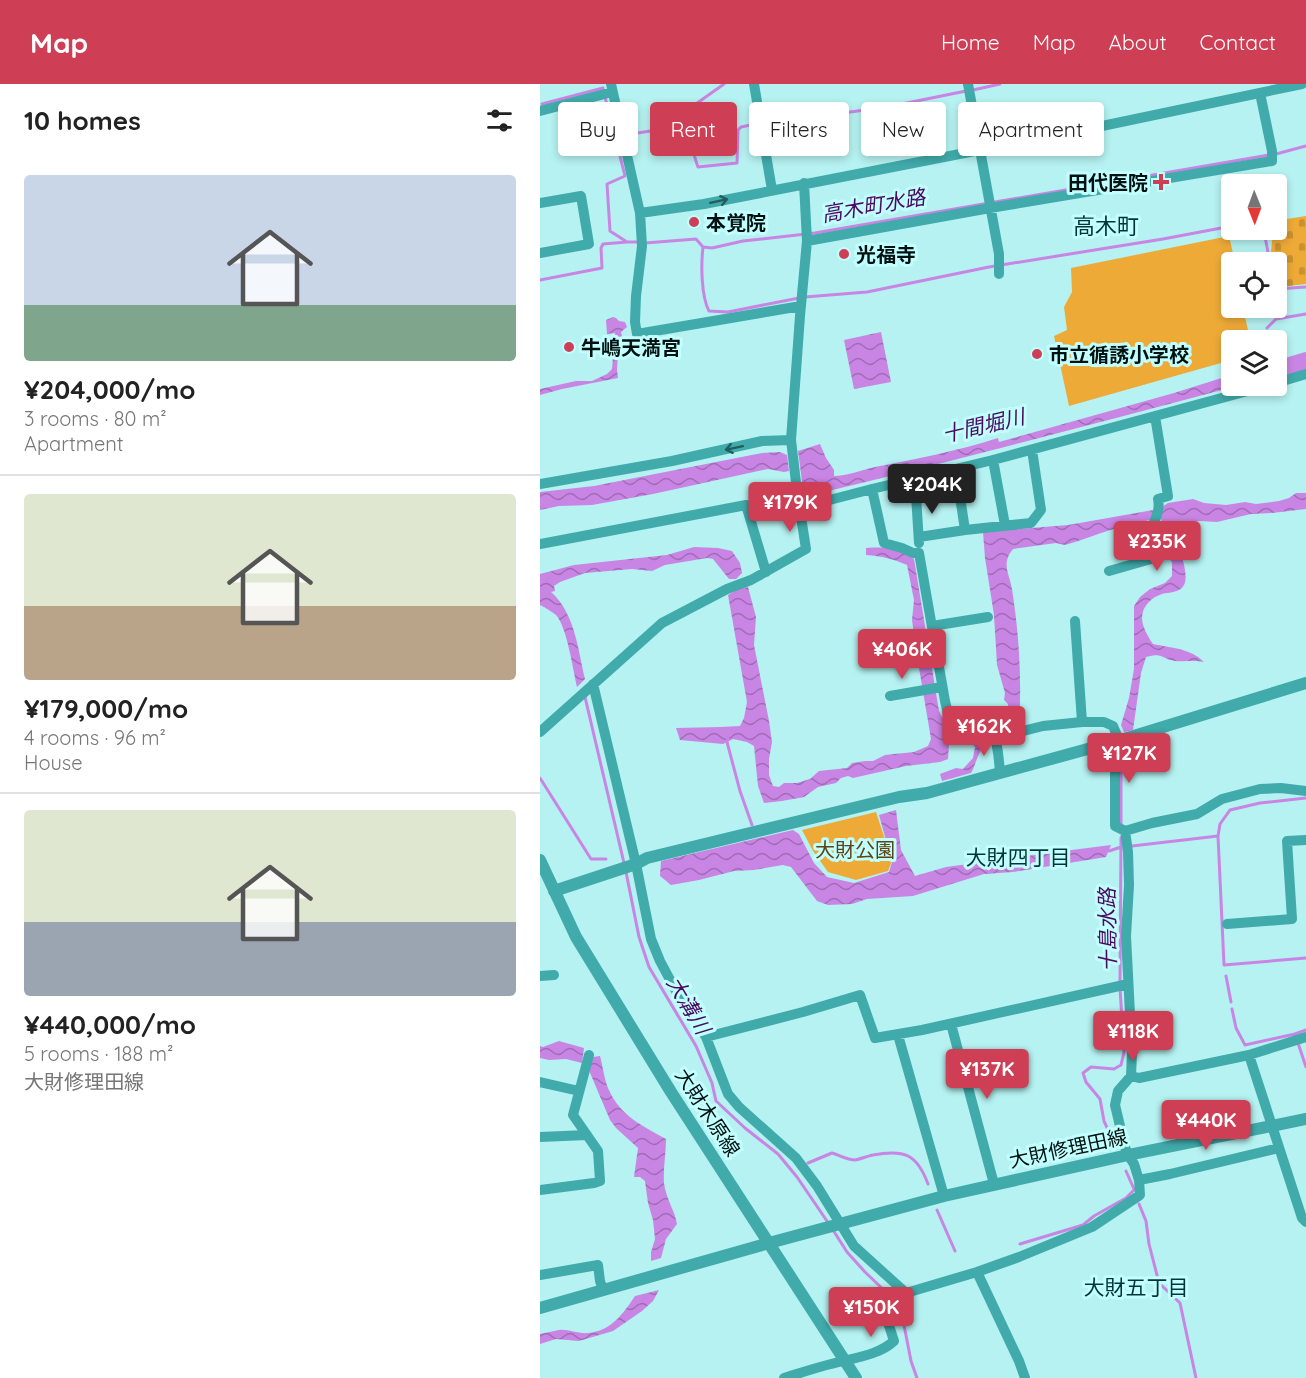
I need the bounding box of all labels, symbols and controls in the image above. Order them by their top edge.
text: Map [30,25,88,60]
text: Home [941,29,1000,55]
text: Map [1033,29,1076,55]
text: About [1109,29,1167,55]
text: Contact [1200,29,1276,55]
chip: Buy [558,102,638,156]
chip: Rent [650,102,737,156]
chip: Filters [749,102,849,156]
chip: New [861,102,946,156]
chip: Apartment [958,102,1104,156]
text: 10 homes [24,104,141,137]
icon: filters [483,104,516,137]
place label: 田代医院 [1068,170,1148,195]
marker: 田代医院 [1152,173,1170,191]
north arrow [1221,174,1287,240]
map controls [1221,174,1287,396]
water label: 高木町水路 [819,183,929,227]
one-way arrow [709,195,728,206]
place label: 本覚院 [706,210,766,235]
district label: 高木町 [1073,212,1139,240]
icon: home [216,214,324,322]
marker: 本覚院 [687,215,701,229]
place label: 光福寺 [856,242,916,267]
marker: 光福寺 [837,247,851,261]
button: locate [1221,252,1287,318]
button: layers [1221,330,1287,396]
place label: 牛嶋天満宮 [581,335,681,360]
marker: 牛嶋天満宮 [562,340,576,354]
place label: 市立循誘小学校 [1049,342,1189,367]
marker: 市立循誘小学校 [1030,347,1044,361]
text: ¥204,000/mo [24,373,196,406]
water label: 十間堀川 [939,402,1029,447]
text: 3 rooms · 80 m² [24,406,167,431]
text: Apartment [24,431,124,456]
one-way arrow [724,442,743,454]
pin: ¥204K [890,464,974,515]
text: ¥204K [902,471,962,496]
pin: ¥179K [748,482,832,533]
text: ¥179K [762,489,818,514]
pin: ¥235K [1115,521,1199,572]
text: ¥235K [1128,528,1186,553]
icon: home [216,533,324,641]
pin: ¥406K [860,629,944,680]
text: ¥406K [872,636,932,661]
text: ¥179,000/mo [24,692,188,725]
pin: ¥162K [942,706,1026,757]
text: ¥162K [956,713,1012,738]
text: 4 rooms · 96 m² [24,725,166,750]
pin: ¥127K [1087,733,1171,784]
text: ¥127K [1101,740,1157,765]
text: House [24,750,83,775]
park label: 大財公園 [815,837,895,862]
district label: 大財四丁目 [966,844,1071,870]
icon: home [216,849,324,957]
water label: 十島水路 [1093,886,1121,972]
water label: 大溝川 [662,971,717,1040]
text: ¥440,000/mo [24,1008,196,1041]
pin: ¥118K [1091,1011,1175,1062]
text: ¥118K [1107,1018,1159,1043]
text: 5 rooms · 188 m² [24,1041,173,1066]
pin: ¥137K [945,1049,1029,1100]
text: ¥137K [960,1056,1014,1081]
street label: 大財木原線 [670,1063,746,1161]
text: 大財修理田線 [24,1069,144,1094]
pin: ¥440K [1164,1100,1248,1151]
text: ¥440K [1176,1107,1236,1132]
street label: 大財修理田線 [1007,1123,1129,1173]
district label: 大財五丁目 [1084,1274,1189,1300]
pin: ¥150K [829,1287,913,1338]
text: ¥150K [843,1294,899,1319]

